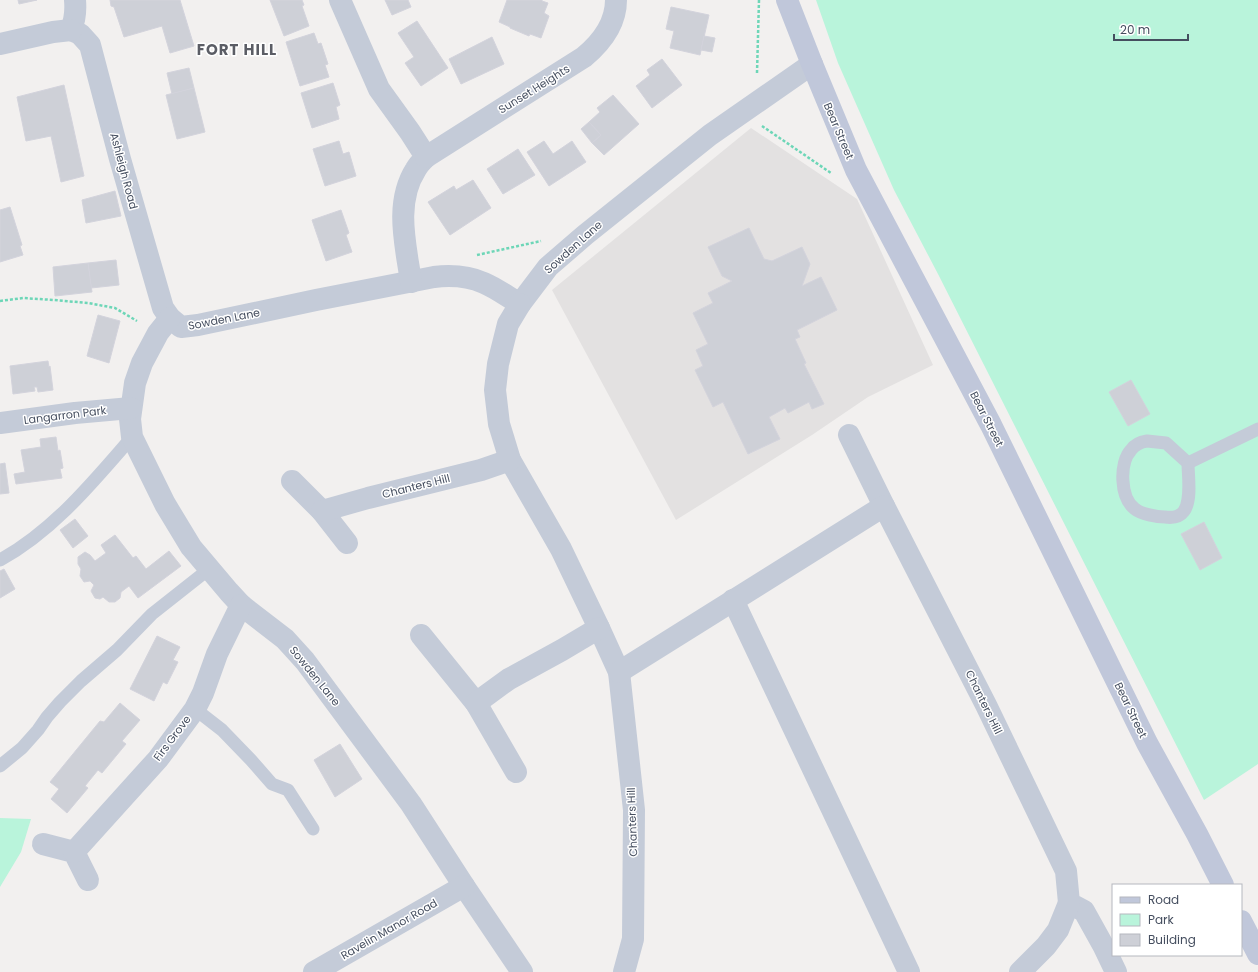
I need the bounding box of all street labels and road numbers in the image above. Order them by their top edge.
street label: Sunset Heights [495,61,573,117]
street label: Bear Street [820,100,858,162]
street label: Ashleigh Road [106,131,142,211]
street label: Sowden Lane [541,217,606,277]
street label: Sowden Lane [187,304,261,334]
street label: Bear Street [966,389,1008,449]
street label: Langarron Park [23,402,107,428]
street label: Chanters Hill [380,470,452,502]
street label: Sowden Lane [286,643,344,709]
street label: Chanters Hill [962,667,1006,737]
street label: Bear Street [1111,679,1151,741]
street label: Firs Grove [149,712,195,764]
street label: Chanters Hill [623,787,641,857]
street label: Ravelin Manor Road [338,895,440,963]

